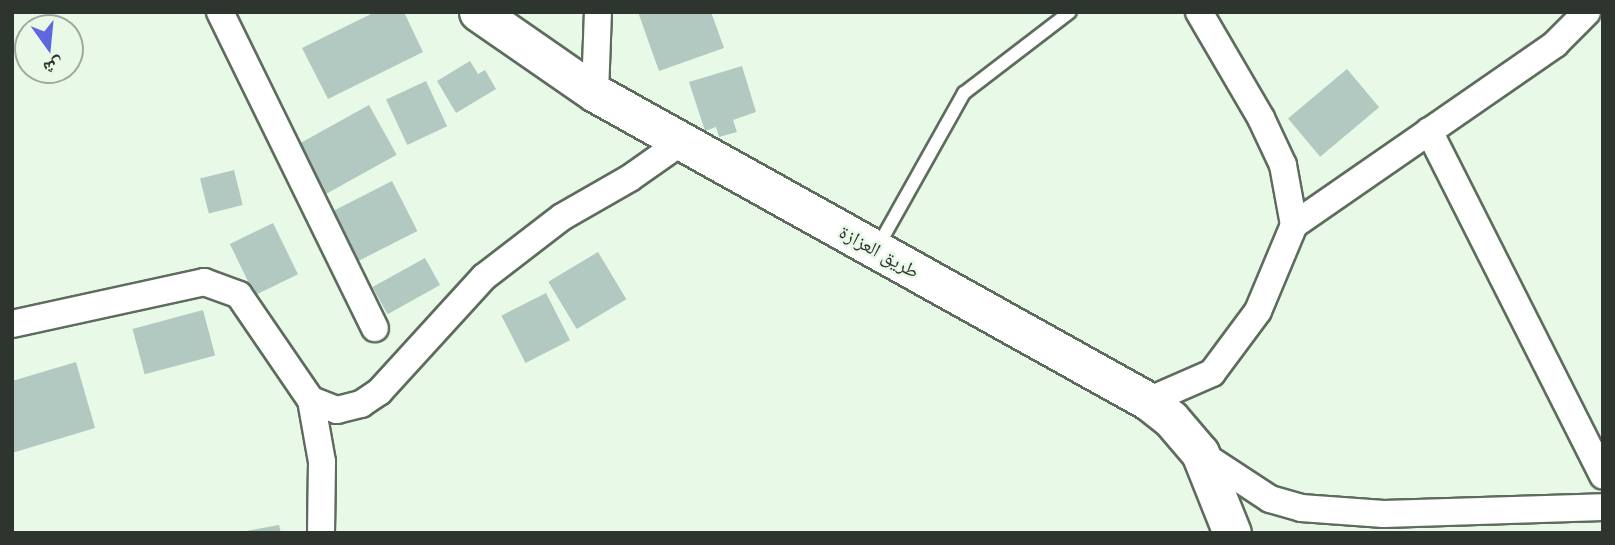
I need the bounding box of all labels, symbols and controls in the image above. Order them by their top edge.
north arrow [14,14,84,84]
text: ش [41,53,67,82]
street label: طريق العزازة [835,221,923,283]

